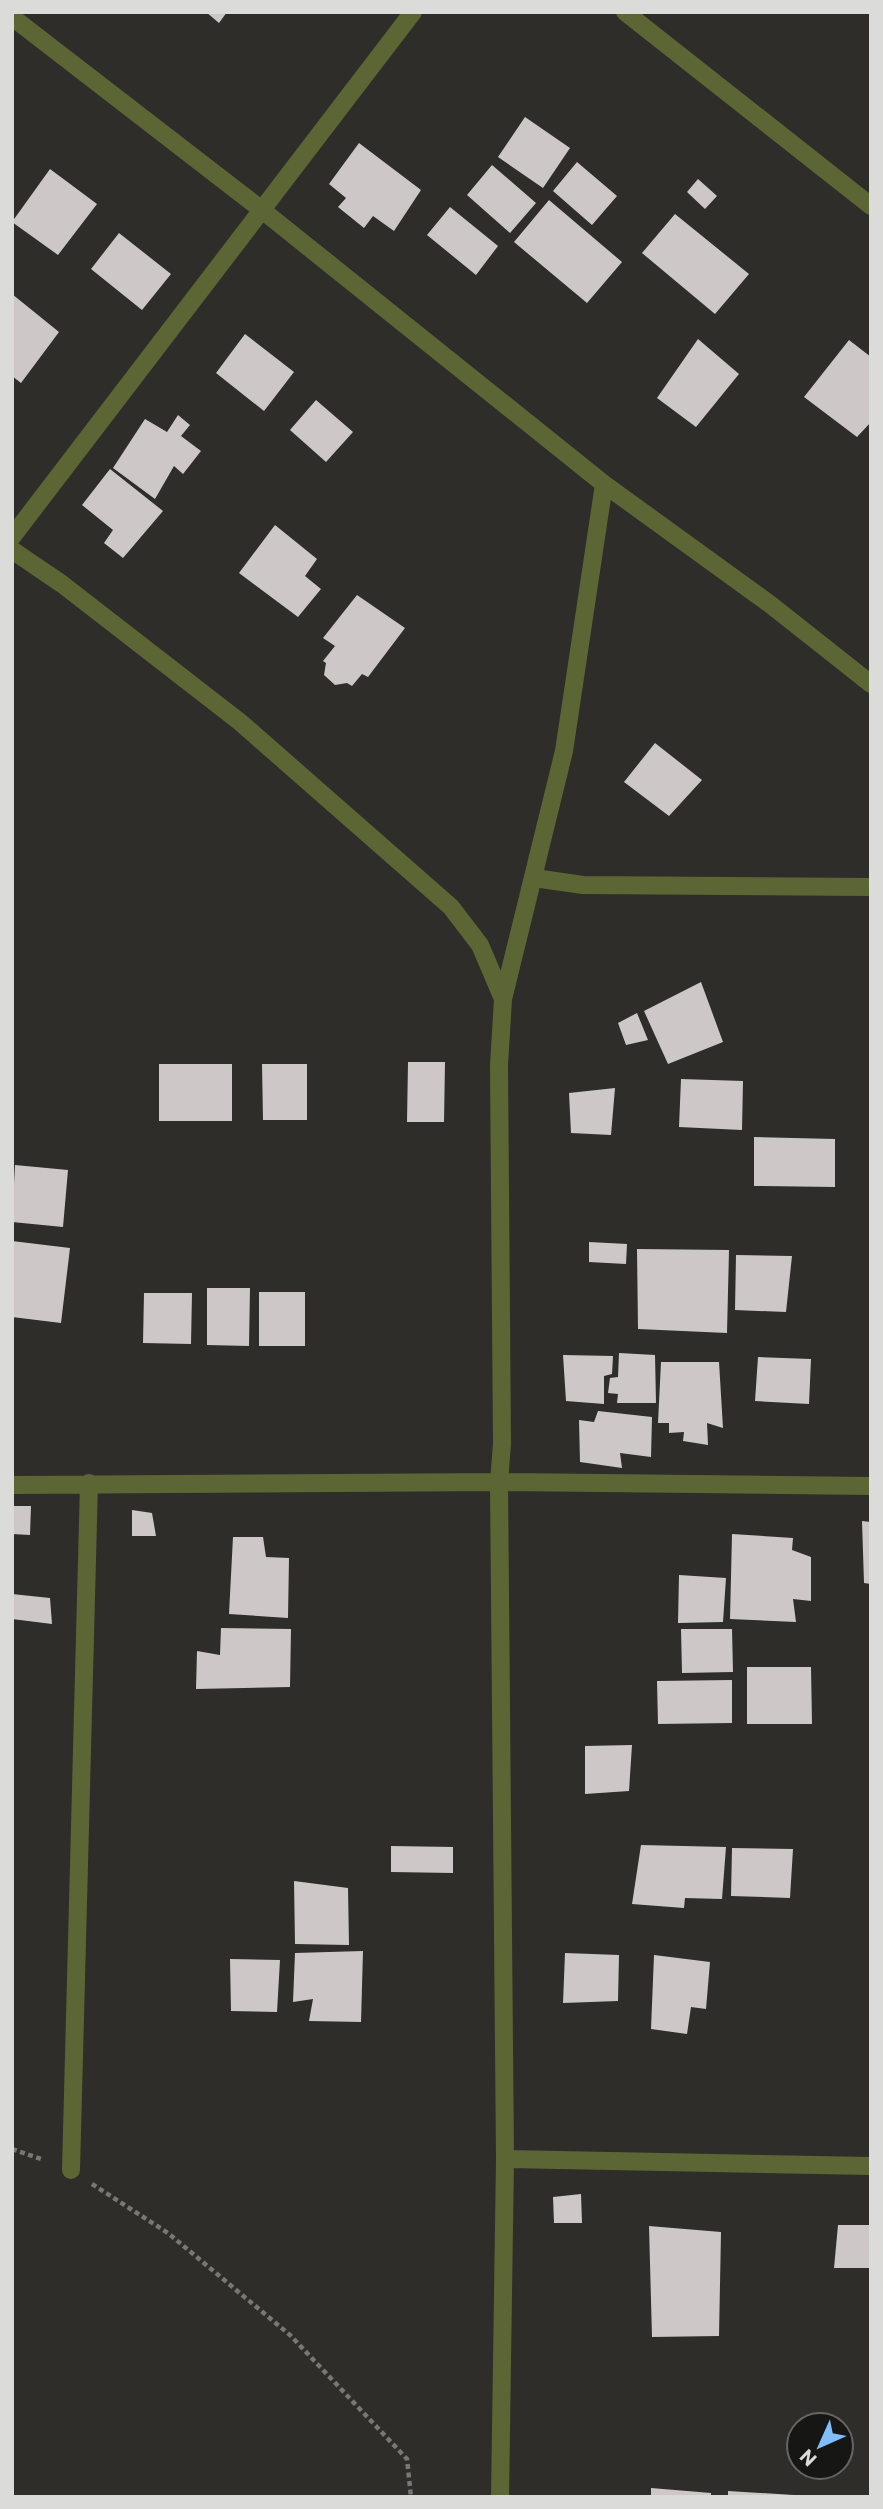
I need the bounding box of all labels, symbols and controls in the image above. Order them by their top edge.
north arrow [785,2411,855,2481]
text: N [794,2445,821,2472]

